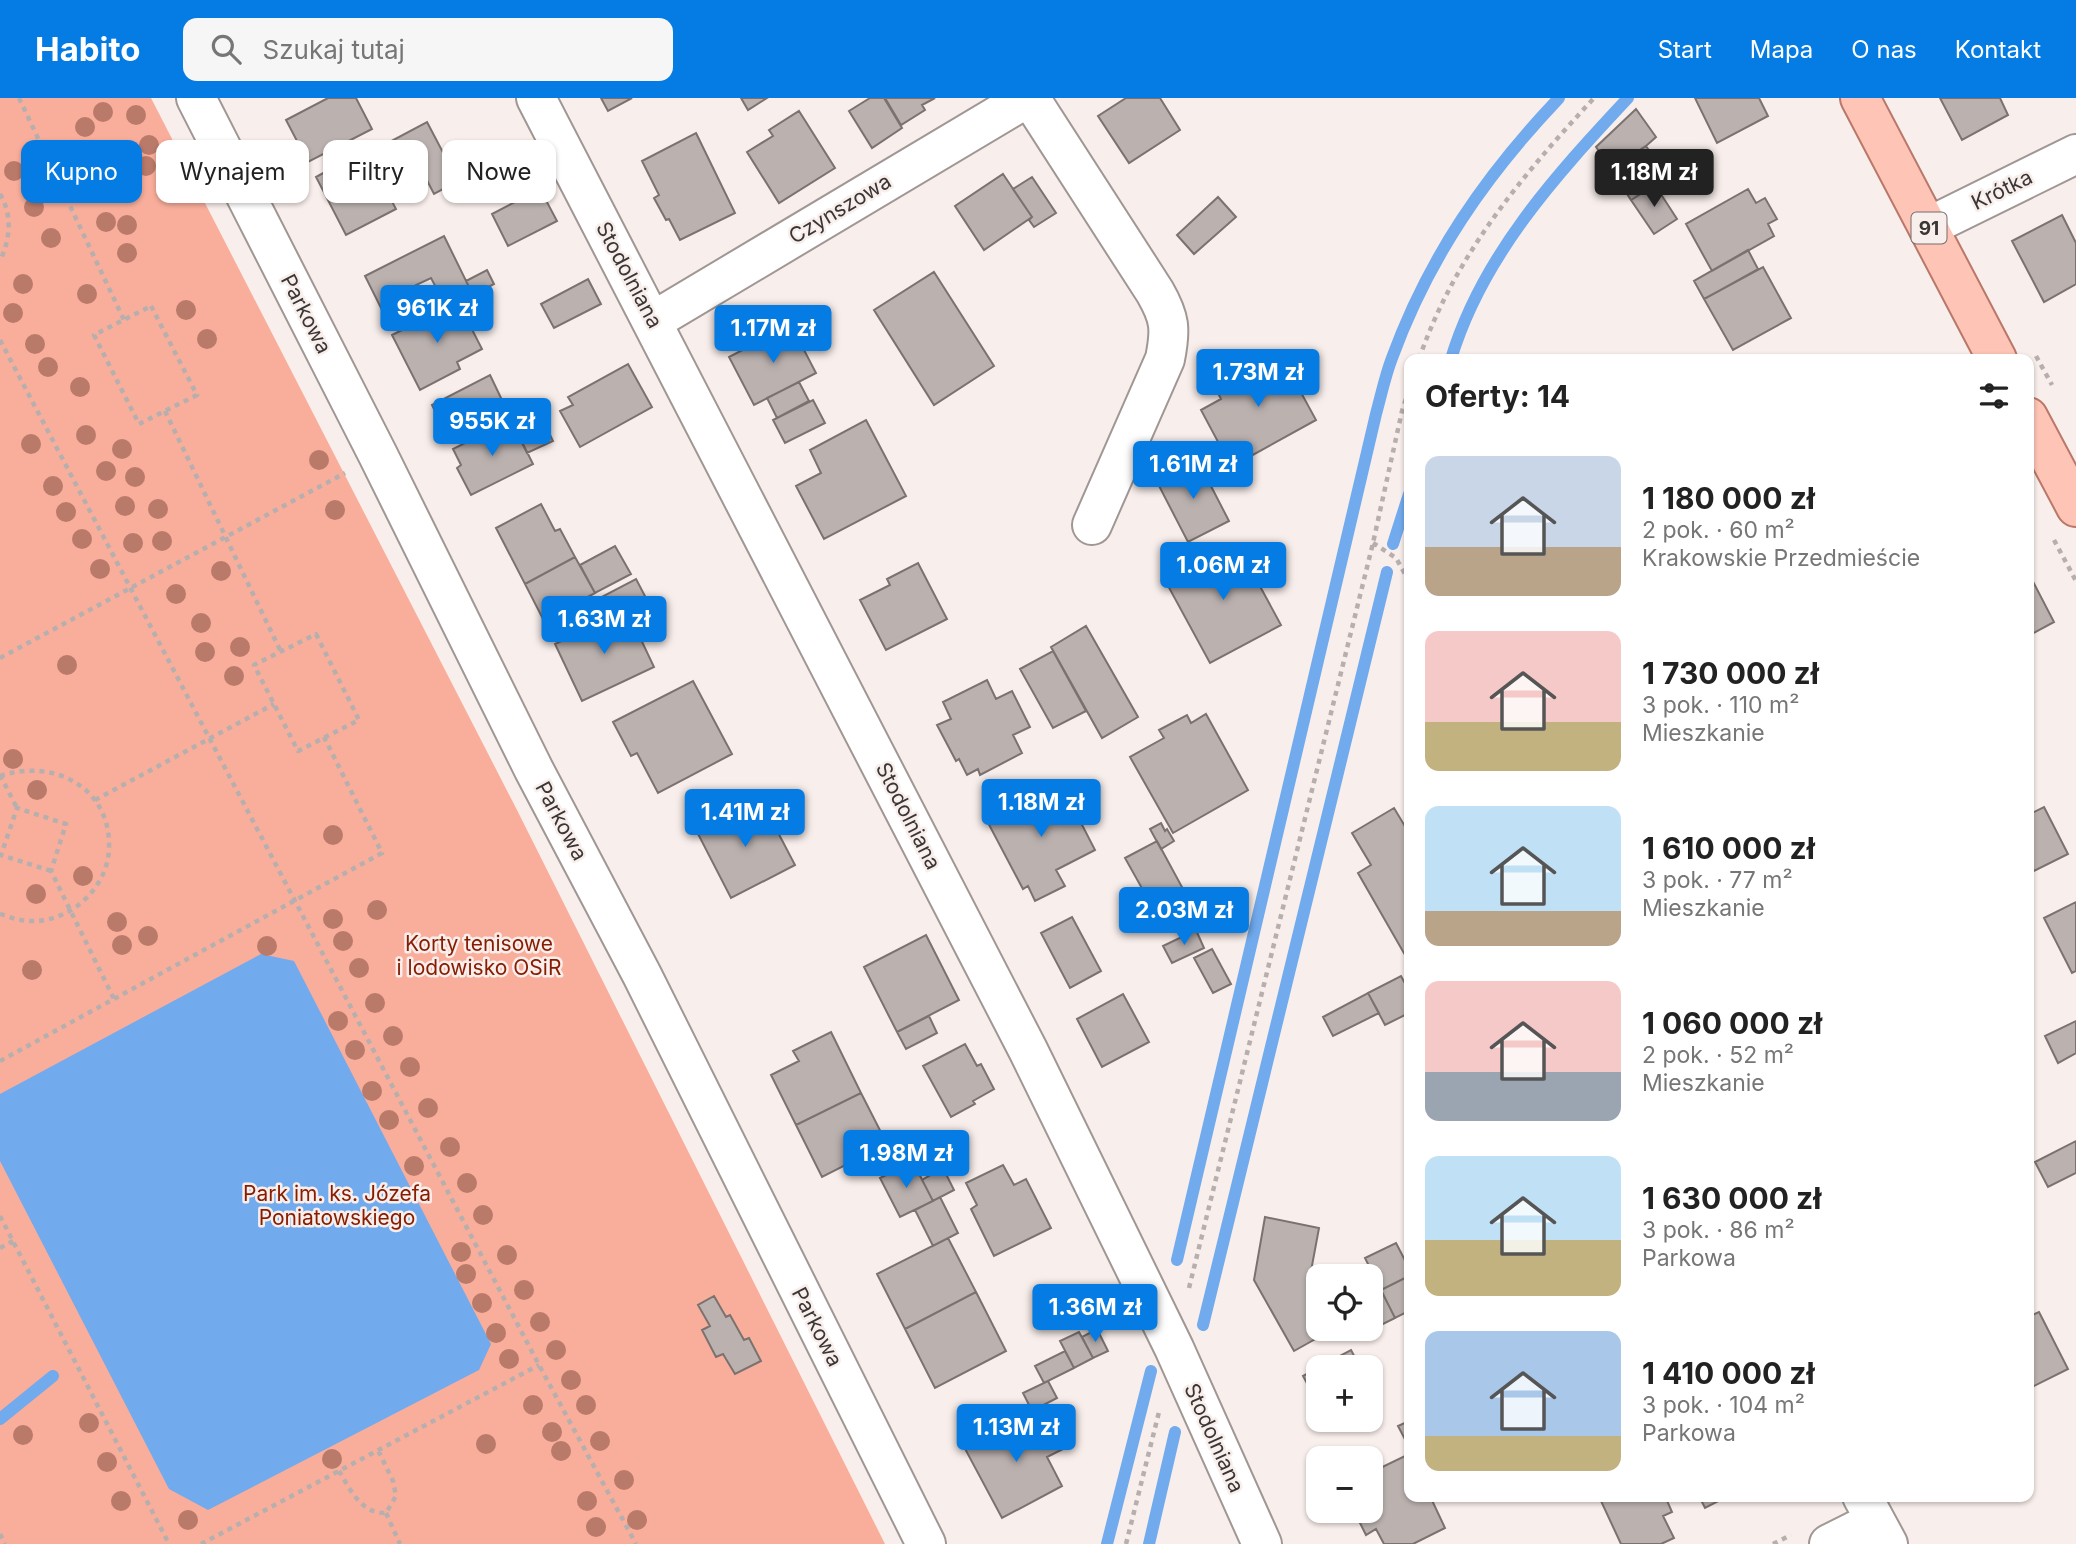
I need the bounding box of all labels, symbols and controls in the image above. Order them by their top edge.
search box [183,18,673,81]
text: Habito [35,29,141,69]
icon: search [207,30,245,68]
text: Szukaj tutaj [263,34,405,65]
text: Start [1658,35,1712,64]
text: Mapa [1750,35,1813,64]
text: O nas [1851,35,1917,64]
text: Kontakt [1955,35,2041,64]
chip: Kupno [21,140,142,203]
chip: Wynajem [156,140,309,203]
chip: Filtry [323,140,428,203]
chip: Nowe [442,140,556,203]
pin: 1.18M zł [1582,150,1726,209]
text: 1.18M zł [1611,158,1697,186]
street label: Krótka [1967,164,2036,215]
street label: Czynszowa [784,168,895,249]
road number: 91 [1912,212,1946,244]
street label: Stodolniana [591,217,668,332]
street label: Parkowa [276,270,337,358]
pin: 961K zł [372,286,502,345]
text: 961K zł [396,294,478,322]
pin: 1.17M zł [701,306,845,365]
text: 1.17M zł [730,314,816,342]
pin: 1.73M zł [1186,350,1330,409]
text: 1.73M zł [1212,358,1304,386]
icon: filters [1975,377,2013,415]
text: Oferty: 14 [1425,378,1570,414]
pin: 955K zł [427,398,557,458]
text: 955K zł [449,407,535,435]
pin: 1.61M zł [1121,442,1265,501]
text: 1.61M zł [1149,450,1237,478]
text: 1 180 000 zł [1642,480,1815,516]
icon: home [1481,484,1565,568]
text: 2 pok. · 60 m² [1642,516,1795,544]
pin: 1.06M zł [1151,542,1295,602]
text: Krakowskie Przedmieście [1642,544,1920,572]
text: 1.06M zł [1176,551,1270,579]
pin: 1.63M zł [532,596,676,656]
text: 1.63M zł [558,605,651,633]
text: 1 730 000 zł [1642,655,1819,691]
icon: home [1481,659,1565,743]
text: 3 pok. · 110 m² [1642,691,1799,719]
text: Mieszkanie [1642,719,1765,747]
street label: Stodolniana [871,758,946,873]
street label: Parkowa [530,777,593,864]
pin: 1.18M zł [969,780,1113,839]
text: 1.18M zł [998,788,1084,816]
pin: 1.41M zł [673,790,817,849]
text: 1.41M zł [701,798,789,826]
text: 1 610 000 zł [1642,830,1815,866]
icon: home [1481,834,1565,918]
text: 3 pok. · 77 m² [1642,866,1793,894]
pin: 2.03M zł [1112,888,1256,947]
text: Mieszkanie [1642,894,1765,922]
text: 2.03M zł [1135,896,1233,924]
park label: Korty tenisowe i lodowisko OSiR [397,931,561,980]
text: 1 060 000 zł [1642,1005,1822,1041]
icon: home [1481,1009,1565,1093]
text: 2 pok. · 52 m² [1642,1041,1794,1069]
text: Mieszkanie [1642,1069,1765,1097]
pin: 1.98M zł [834,1130,978,1190]
text: 1.98M zł [859,1139,953,1167]
text: 1 630 000 zł [1642,1180,1821,1216]
park label: Park im. ks. Józefa Poniatowskiego [243,1181,431,1230]
icon: home [1481,1184,1565,1268]
text: 3 pok. · 86 m² [1642,1216,1795,1244]
text: Parkowa [1642,1244,1736,1272]
map controls [1306,1264,1383,1523]
button: locate [1306,1264,1383,1341]
street label: Parkowa [787,1283,848,1371]
pin: 1.36M zł [1023,1284,1167,1344]
text: 1.36M zł [1048,1293,1142,1321]
button: + [1306,1355,1383,1432]
text: 1 410 000 zł [1642,1355,1815,1391]
icon: home [1481,1359,1565,1443]
street label: Stodolniana [1179,1379,1250,1496]
text: 3 pok. · 104 m² [1642,1391,1805,1419]
pin: 1.13M zł [944,1404,1088,1464]
text: 1.13M zł [973,1413,1059,1441]
text: Parkowa [1642,1419,1736,1447]
button: − [1306,1446,1383,1523]

